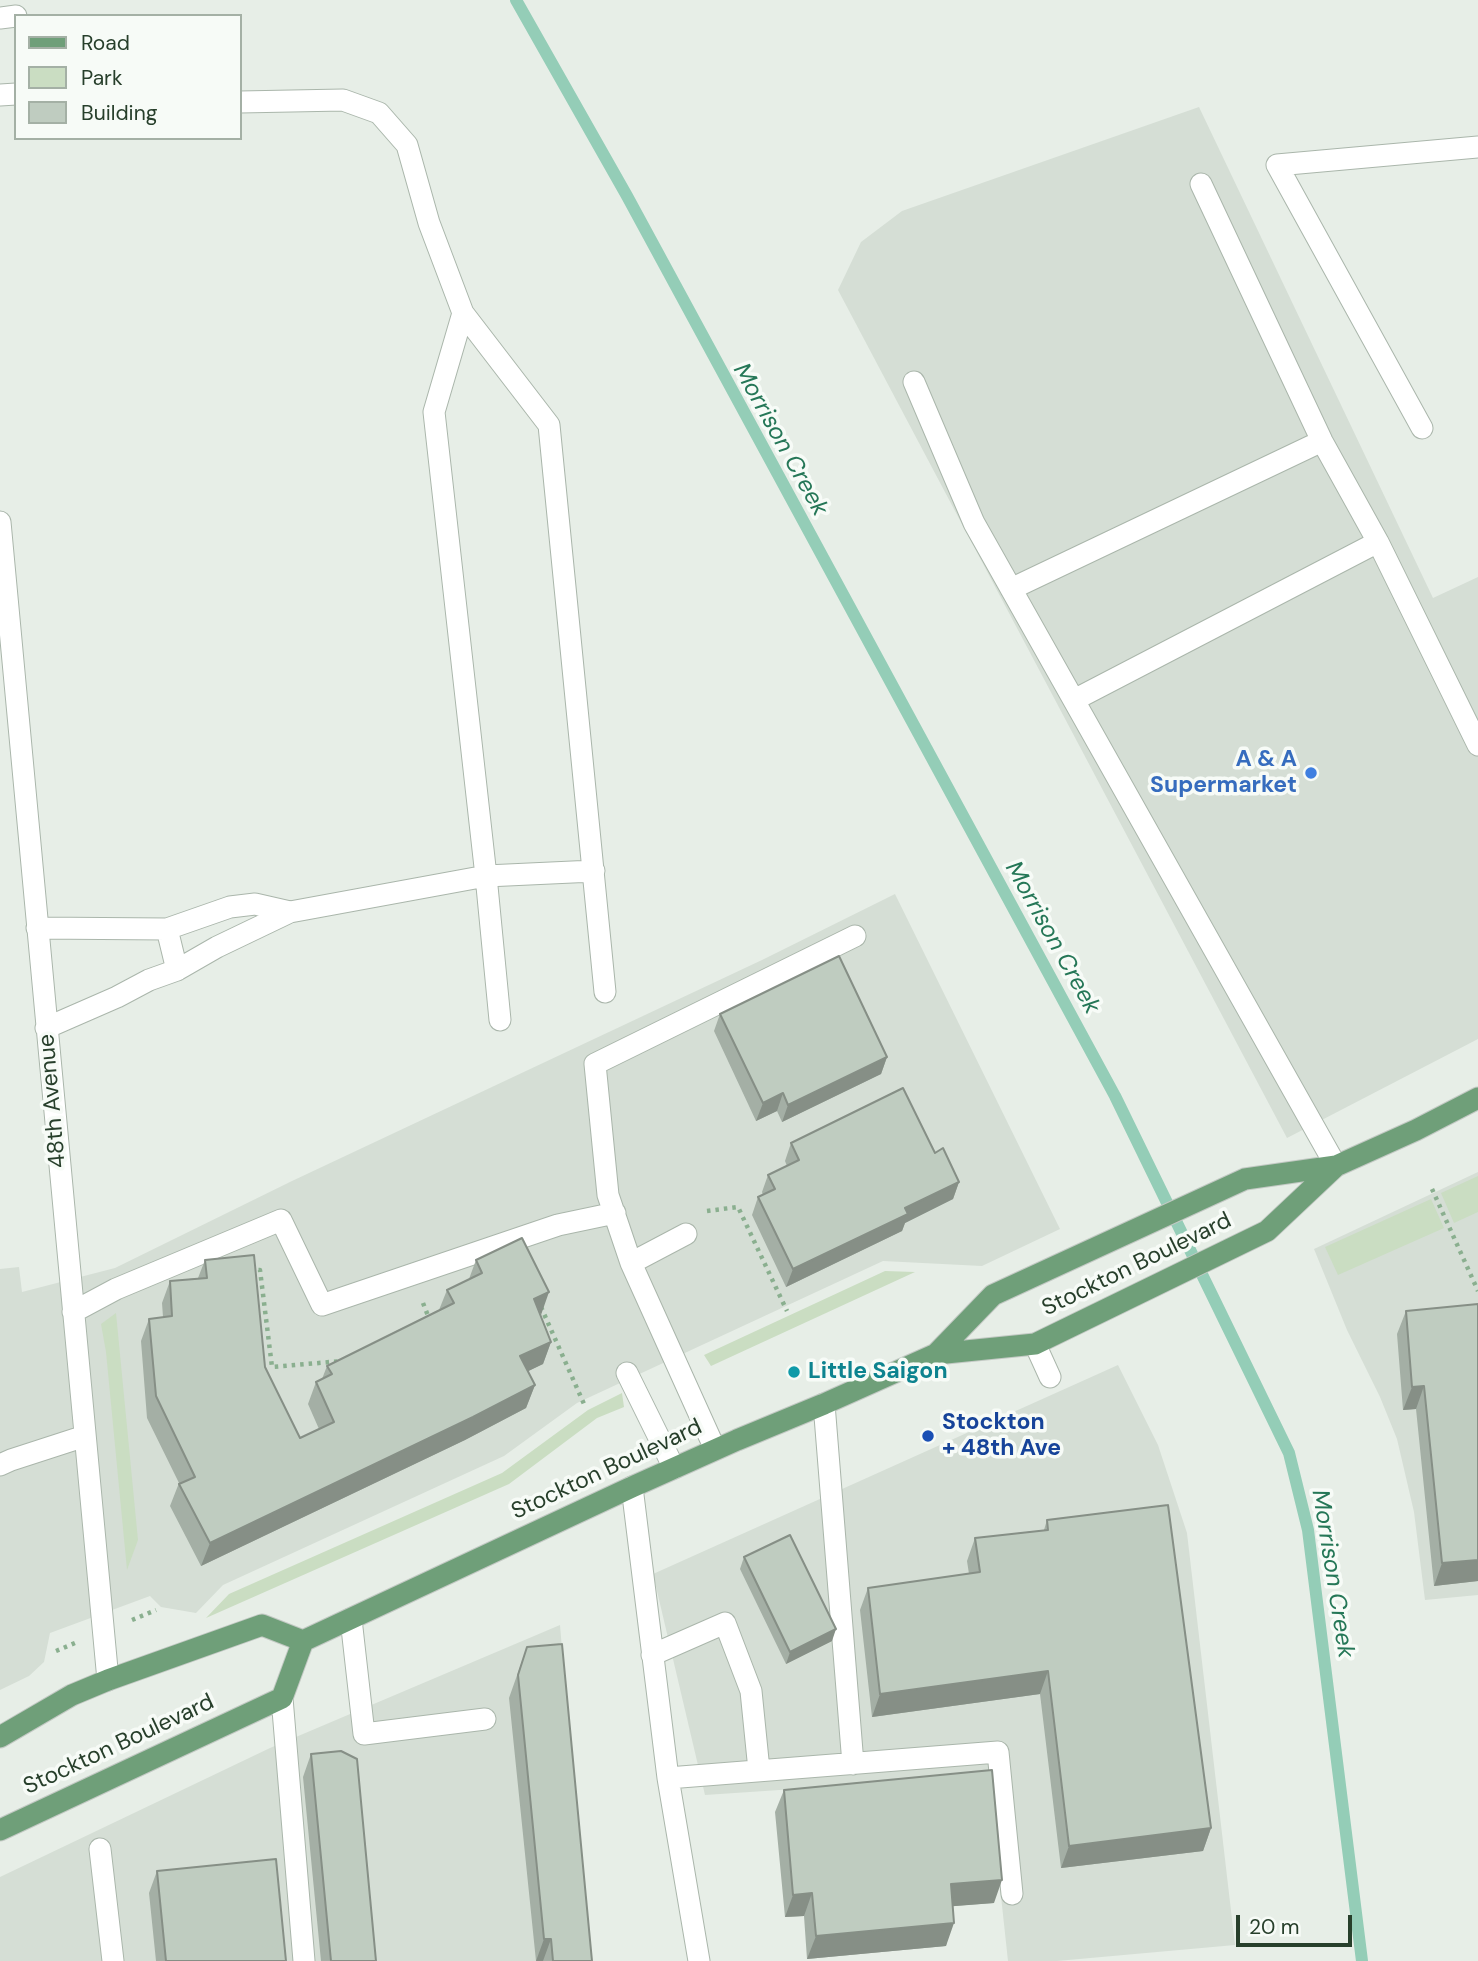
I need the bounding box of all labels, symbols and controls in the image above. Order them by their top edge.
legend [14,14,242,140]
text: Road [81,29,130,57]
text: Park [81,64,122,92]
text: Building [81,99,157,127]
water label: Morrison Creek [726,359,834,521]
place label: A & A Supermarket [1150,746,1297,800]
marker: A & A Supermarket [1303,765,1319,781]
water label: Morrison Creek [998,857,1106,1019]
street label: 48th Avenue [33,1033,73,1169]
street label: Stockton Boulevard [1038,1207,1236,1323]
place label: Little Saigon [808,1358,948,1386]
marker: Little Saigon [786,1364,802,1380]
place label: Stockton + 48th Ave [942,1409,1061,1463]
street label: Stockton Boulevard [507,1414,707,1526]
marker: Stockton + 48th Ave [920,1428,936,1444]
water label: Morrison Creek [1304,1488,1360,1660]
street label: Stockton Boulevard [19,1689,219,1801]
scale bar [1240,1902,1356,1946]
text: 20 m [1249,1913,1300,1941]

